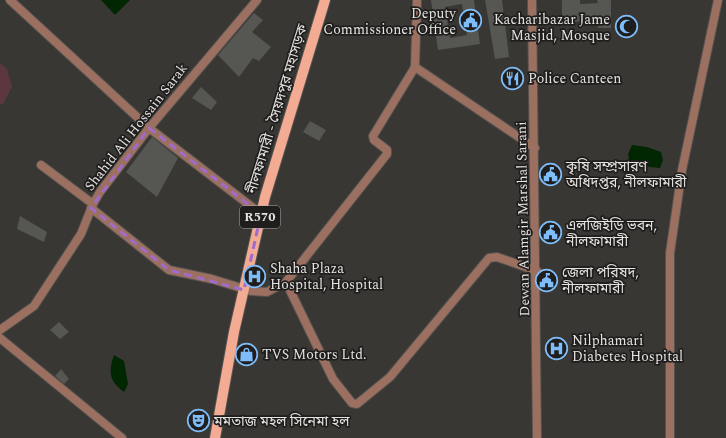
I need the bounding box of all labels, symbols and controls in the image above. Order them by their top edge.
place label: Deputy Commissioner Office [323,3,457,40]
public building icon: Deputy Commissioner Office [458,8,484,34]
place label: Kacharibazar Jame Masjid, Mosque [494,9,610,46]
mosque icon: Kacharibazar Jame Masjid, Mosque [613,14,639,40]
street label: নীলফামারী - সৈয়দপুর মহাসড়ক [241,21,313,197]
street label: Shahid Ali Hossain Sarak [79,59,193,195]
restaurant icon: Police Canteen [499,65,525,91]
place label: Police Canteen [528,68,622,89]
street label: Dewan Alamgir Marshal Sarani [511,121,535,317]
place label: কৃষি সম্প্রসারণ অধিদপ্তর, নীলফামারী [565,156,687,193]
public building icon: কৃষি সম্প্রসারণ অধিদপ্তর, নীলফামারী [538,161,564,187]
road number: R570 [240,206,280,228]
place label: এলজিইডি ভবন, নীলফামারী [565,215,657,252]
public building icon: এলজিইডি ভবন, নীলফামারী [537,220,563,246]
place label: Shaha Plaza Hospital, Hospital [270,258,383,295]
place label: জেলা পরিষদ, নীলফামারী [561,262,639,299]
hospital icon: Shaha Plaza Hospital, Hospital [242,263,268,289]
public building icon: জেলা পরিষদ, নীলফামারী [534,267,560,293]
place label: Nilphamari Diabetes Hospital [572,330,683,367]
hospital icon: Nilphamari Diabetes Hospital [544,335,570,361]
shop icon: TVS Motors Ltd. [233,341,259,367]
place label: TVS Motors Ltd. [262,344,366,365]
theatre icon: মমতাজ মহল সিনেমা হল [185,408,211,434]
place label: মমতাজ মহল সিনেমা হল [213,411,350,432]

